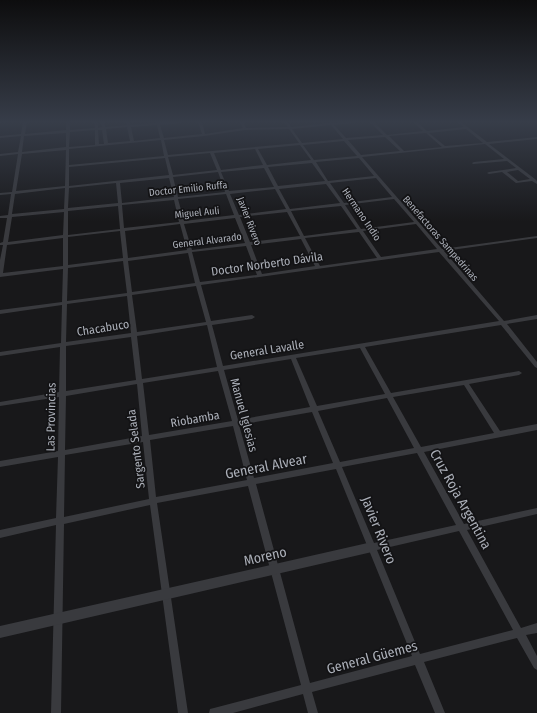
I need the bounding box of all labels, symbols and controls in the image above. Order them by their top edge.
street label: Doctor Emilio Ruffa [148,179,228,199]
street label: Hermano Indio [339,186,383,243]
street label: Benefactoras Sampedrinas [400,194,481,284]
street label: Javier Rivero [234,195,264,247]
street label: Miguel Auli [174,205,220,221]
street label: General Alvarado [172,231,242,251]
street label: Doctor Norberto Dávila [210,249,324,279]
street label: Chacabuco [76,317,130,339]
street label: General Lavalle [229,337,305,363]
street label: Manuel Iglesias [227,377,261,453]
street label: Las Provincias [43,382,59,452]
street label: Riobamba [169,408,221,430]
street label: Sargento Selada [124,409,148,489]
street label: Cruz Roja Argentina [426,446,495,552]
street label: General Alvear [224,450,309,483]
street label: Javier Rivero [357,494,400,566]
street label: Moreno [242,543,288,570]
street label: General Güemes [325,637,419,678]

